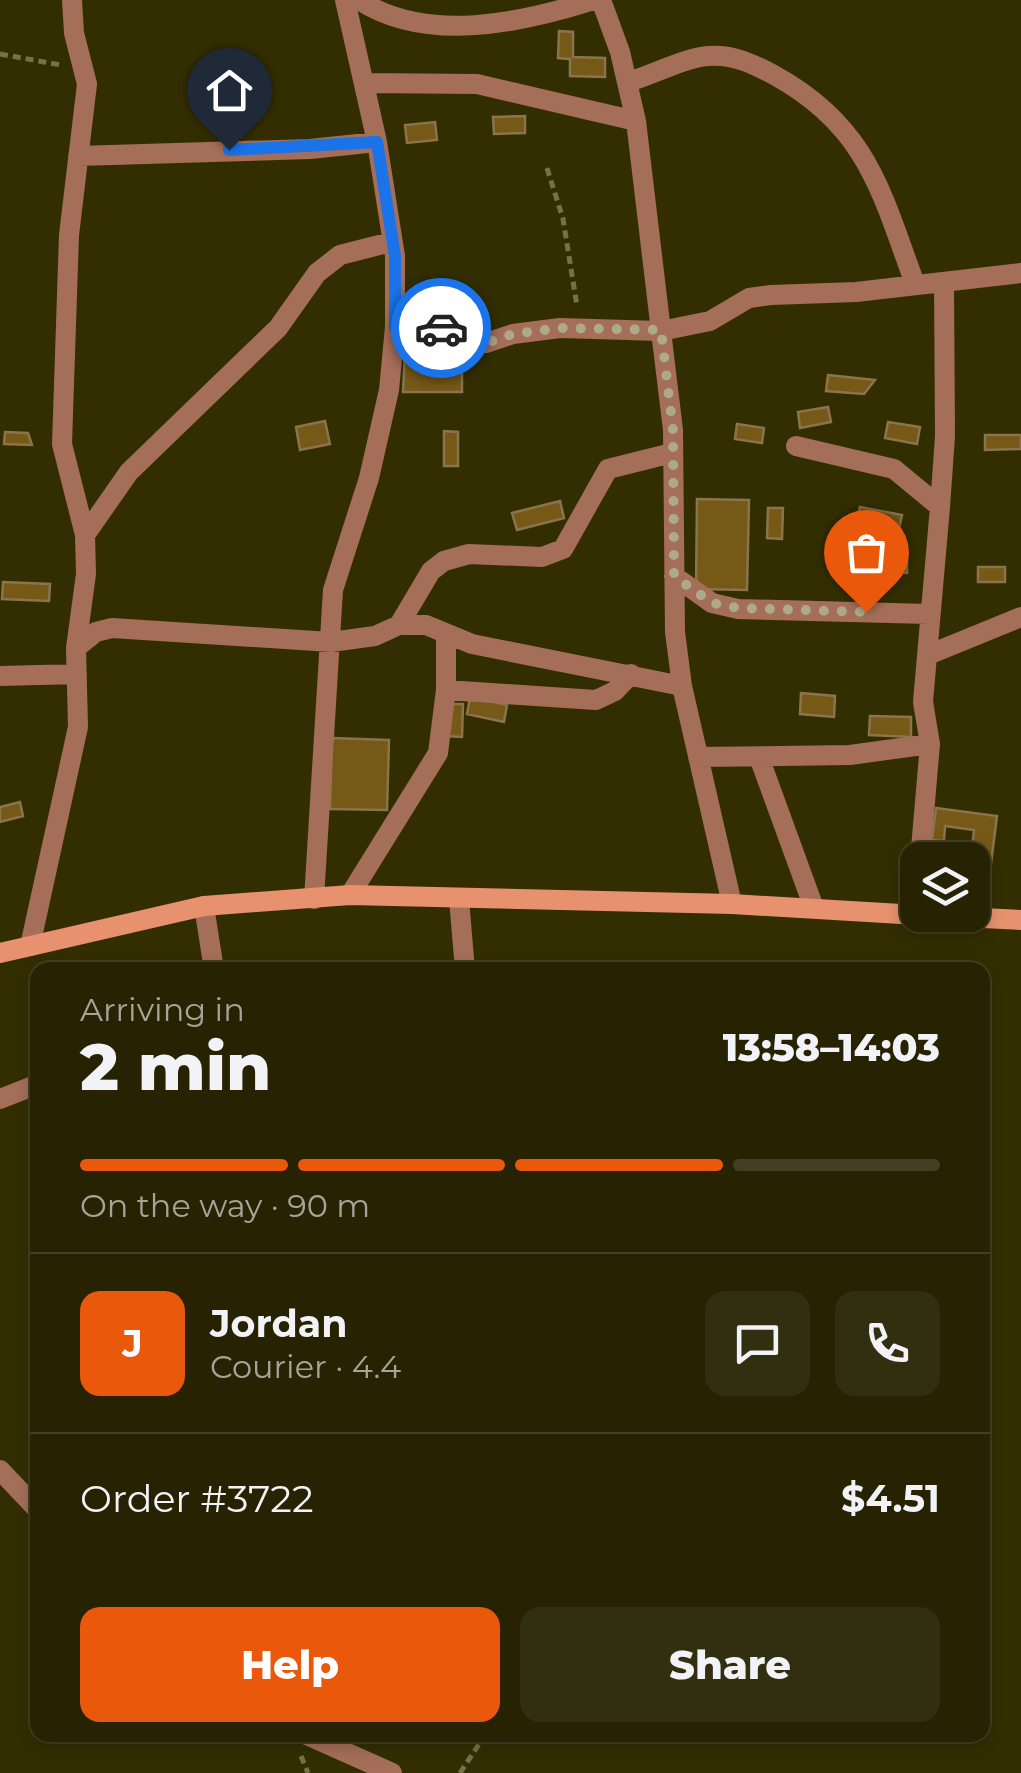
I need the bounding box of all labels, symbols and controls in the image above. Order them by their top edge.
pin [187,48,272,151]
icon: home [202,63,257,118]
courier [391,278,491,378]
icon: car [414,301,469,356]
pin [824,510,909,613]
icon: bag [839,525,894,580]
map controls [900,842,990,932]
button: layers [900,842,990,932]
text: Arriving in [80,990,245,1029]
text: 13:58–14:03 [723,1024,940,1071]
text: 2 min [80,1027,271,1106]
text: On the way · 90 m [80,1186,370,1225]
button: chat [705,1291,810,1396]
button: phone [835,1291,940,1396]
text: Jordan [210,1300,348,1347]
text: J [122,1320,143,1367]
text: Courier · 4.4 [210,1347,401,1386]
text: Order #3722 [80,1475,314,1522]
text: $4.51 [841,1475,940,1522]
button: Help [80,1607,500,1722]
button: Share [520,1607,940,1722]

